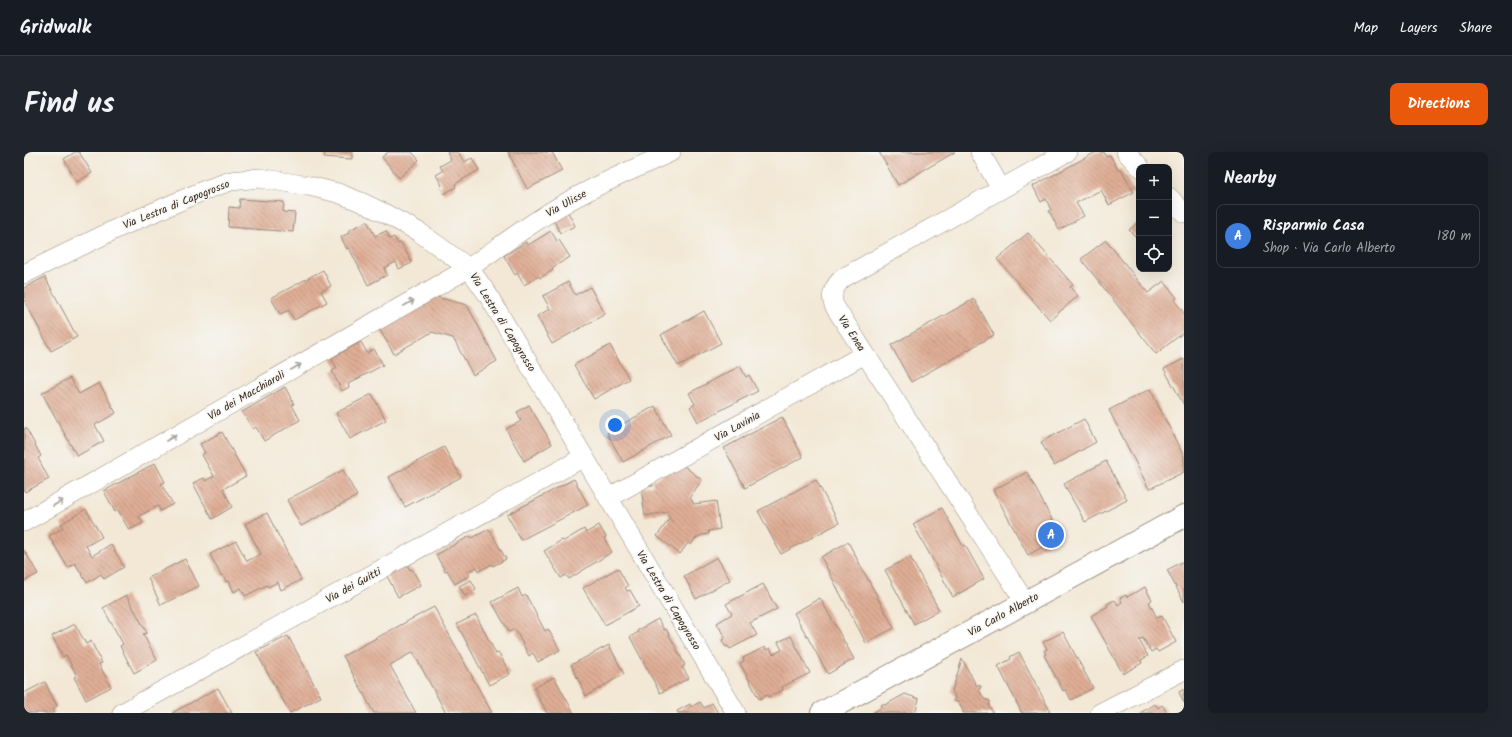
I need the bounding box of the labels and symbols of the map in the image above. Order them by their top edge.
street label: Via Lestra di Capogrosso [120,175,233,235]
street label: Via Ulisse [543,185,590,222]
street label: Via Lestra di Capogrosso [464,269,540,376]
one-way arrow [403,298,415,306]
street label: Via Enea [833,312,870,355]
one-way arrow [290,362,302,370]
street label: Via dei Macchiaroli [204,366,289,425]
street label: Via Lavinia [711,407,764,447]
your location [605,415,625,435]
one-way arrow [165,434,177,442]
one-way arrow [52,498,64,506]
pin: A [1038,520,1064,550]
street label: Via Lestra di Capogrosso [631,547,705,654]
street label: Via dei Guitti [322,563,385,609]
street label: Via Carlo Alberto [965,588,1042,642]

